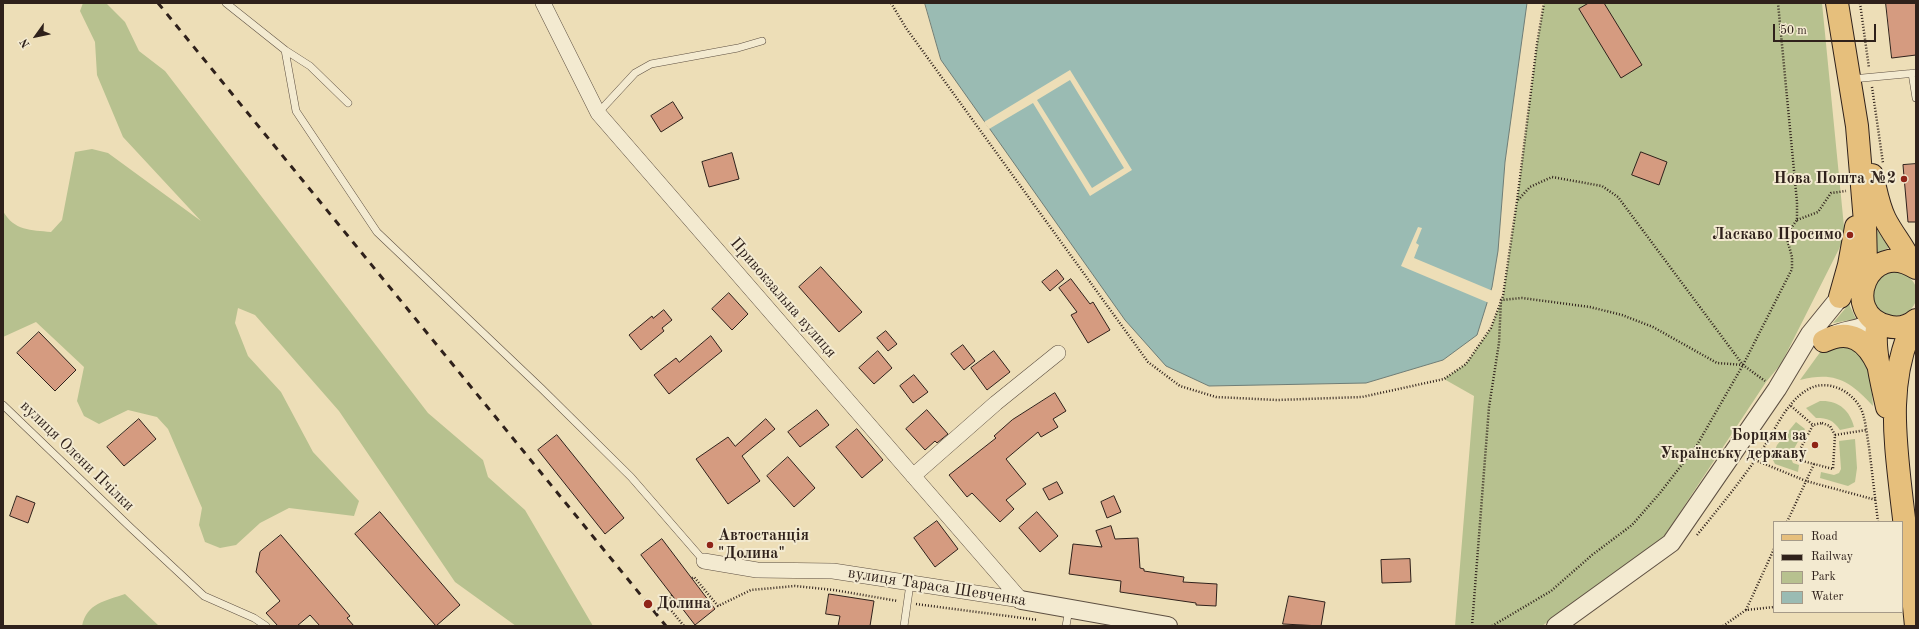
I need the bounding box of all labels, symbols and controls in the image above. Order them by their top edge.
north arrow [16,16,56,56]
scale bar [1775,16,1878,42]
text: 50 m [1780,25,1807,37]
text: N [19,36,32,49]
place label: Нова Пошта №2 [1774,169,1896,189]
marker: Нова Пошта №2 [1899,174,1909,184]
place label: Ласкаво Просимо [1712,225,1842,245]
marker: Ласкаво Просимо [1845,230,1855,240]
street label: Привокзальна вулиця [726,234,840,362]
street label: вулиця Олени Пчілки [16,397,138,515]
place label: Борцям за Українську державу [1660,426,1807,464]
marker: Борцям за Українську державу [1810,440,1820,450]
legend [1773,521,1903,613]
place label: Автостанція "Долина" [718,526,809,564]
text: Road [1811,531,1838,543]
marker: Автостанція "Долина" [705,540,715,550]
text: Railway [1811,551,1853,563]
street label: вулиця Тараса Шевченка [846,563,1028,611]
text: Park [1811,571,1836,583]
text: Water [1811,591,1843,603]
place label: Долина [657,594,711,614]
marker: Долина [642,598,654,610]

